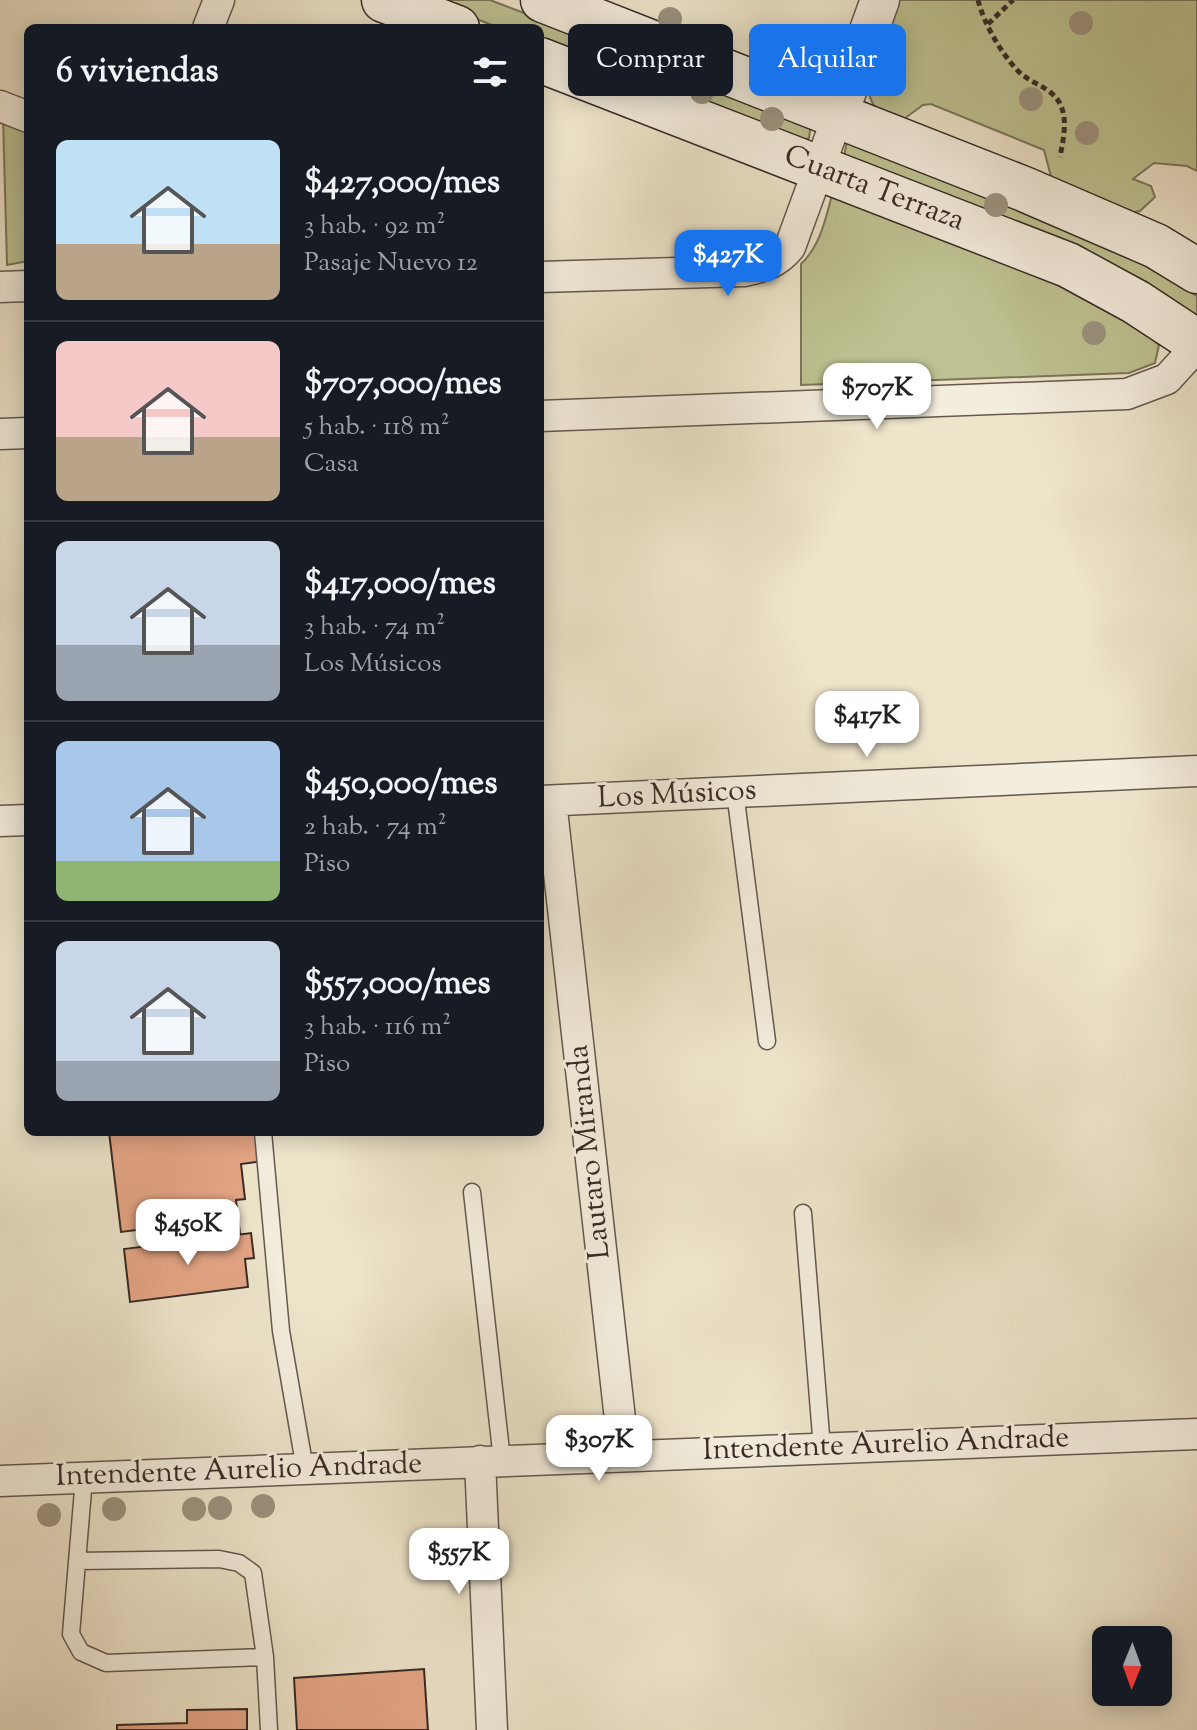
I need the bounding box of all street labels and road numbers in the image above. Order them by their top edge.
street label: Cuarta Terraza [778,135,971,243]
street label: Los Músicos [596,769,758,821]
street label: Lautaro Miranda [557,1042,623,1262]
street label: Intendente Aurelio Andrade [702,1417,1070,1473]
street label: Intendente Aurelio Andrade [55,1443,423,1499]

